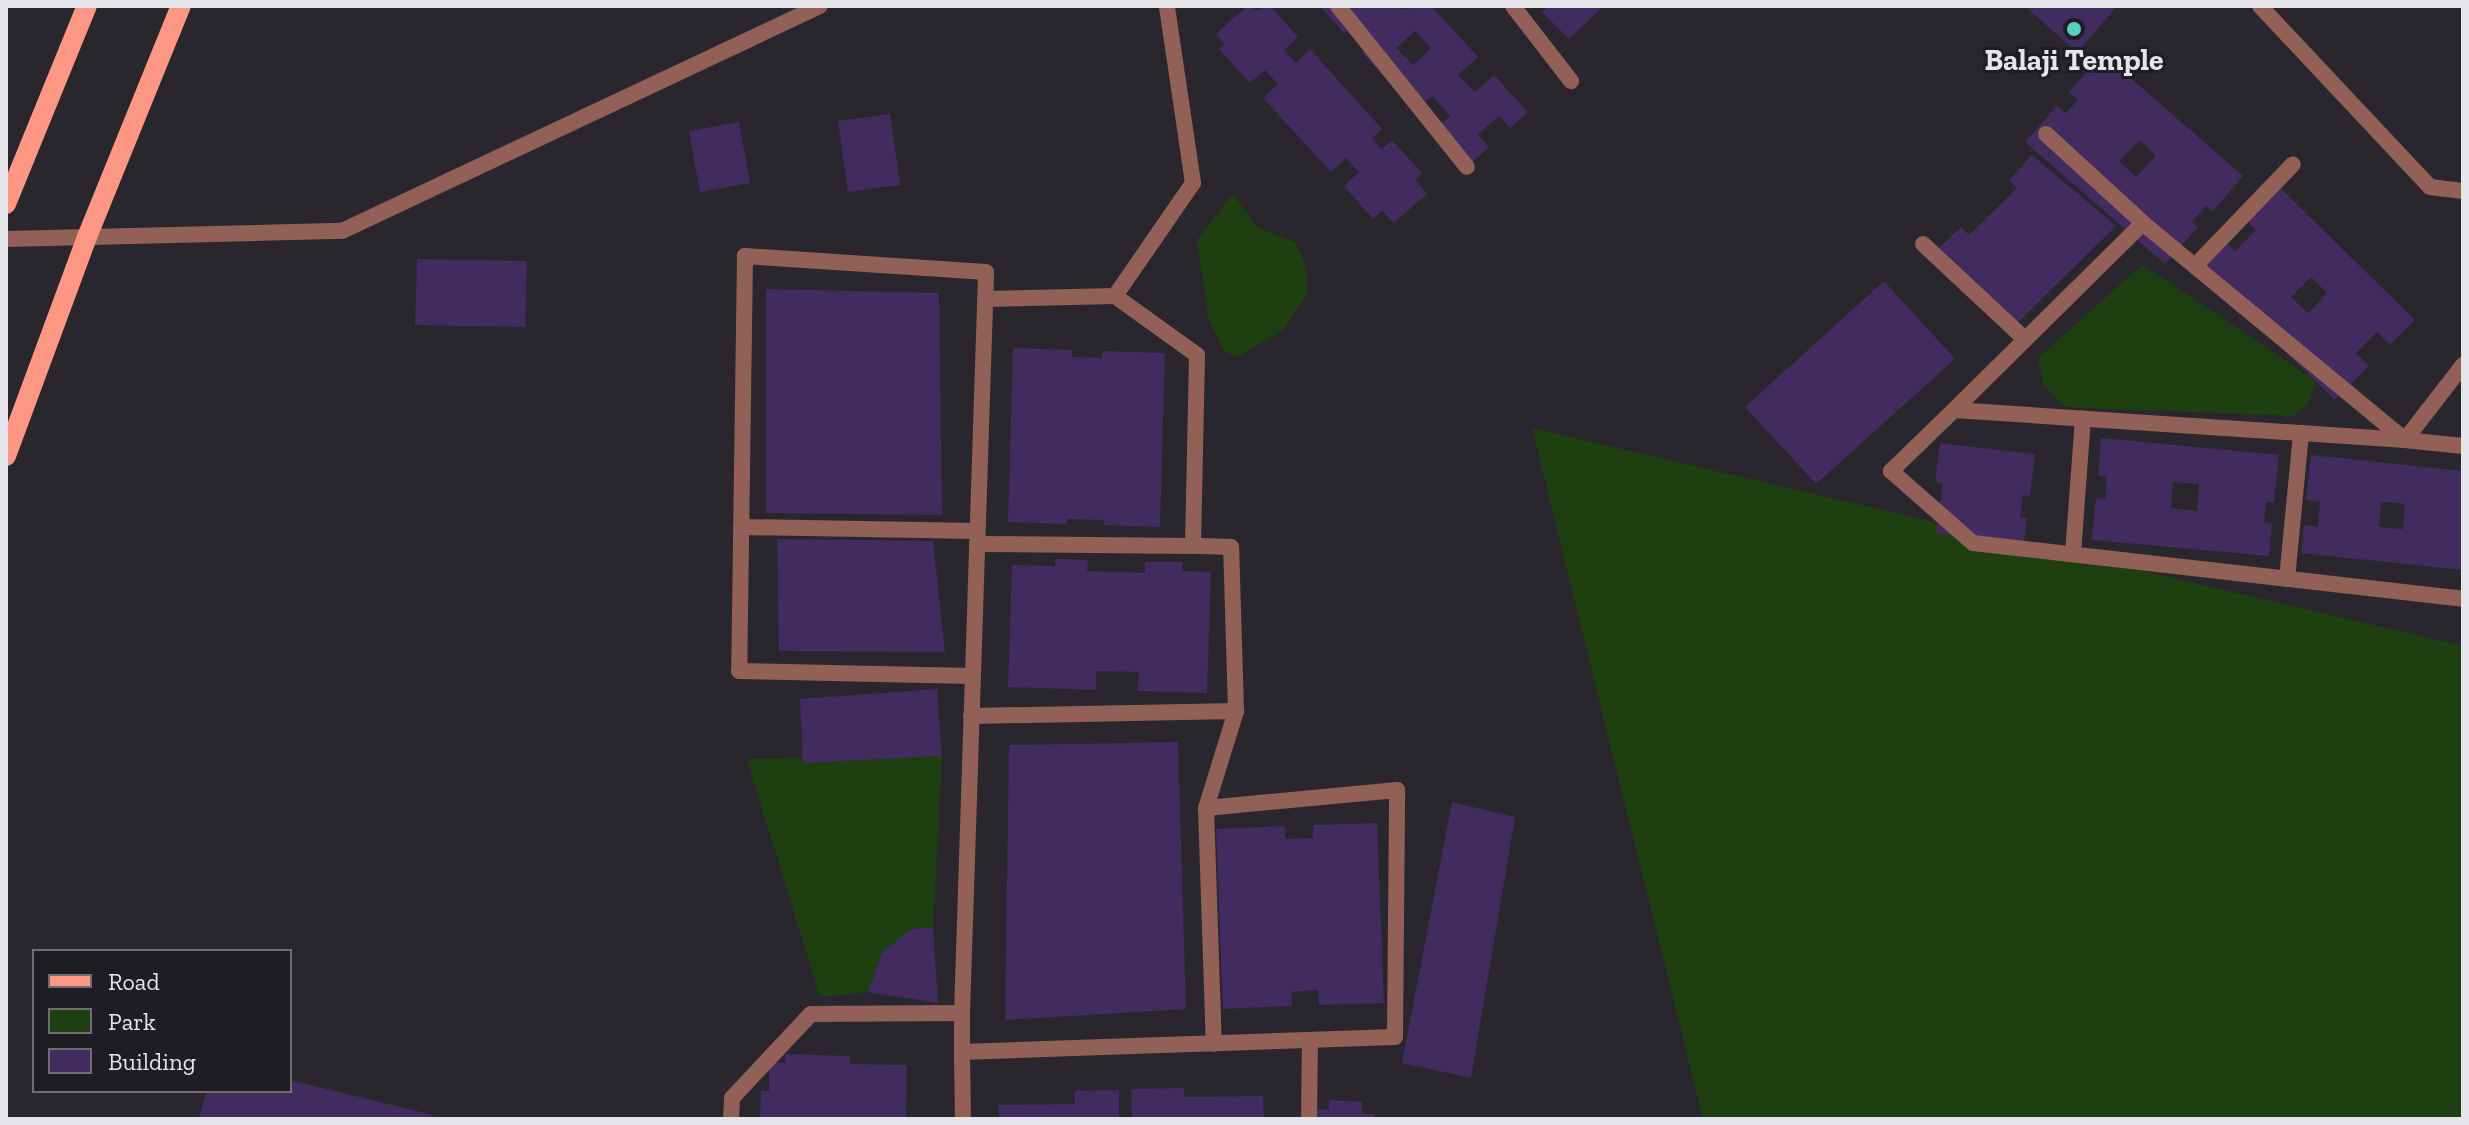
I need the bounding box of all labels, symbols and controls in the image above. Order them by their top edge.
marker: Balaji Temple [2065,20,2083,38]
place label: Balaji Temple [1984,42,2164,78]
legend [32,949,292,1093]
text: Road [108,967,160,996]
text: Park [108,1007,156,1036]
text: Building [108,1047,196,1076]

